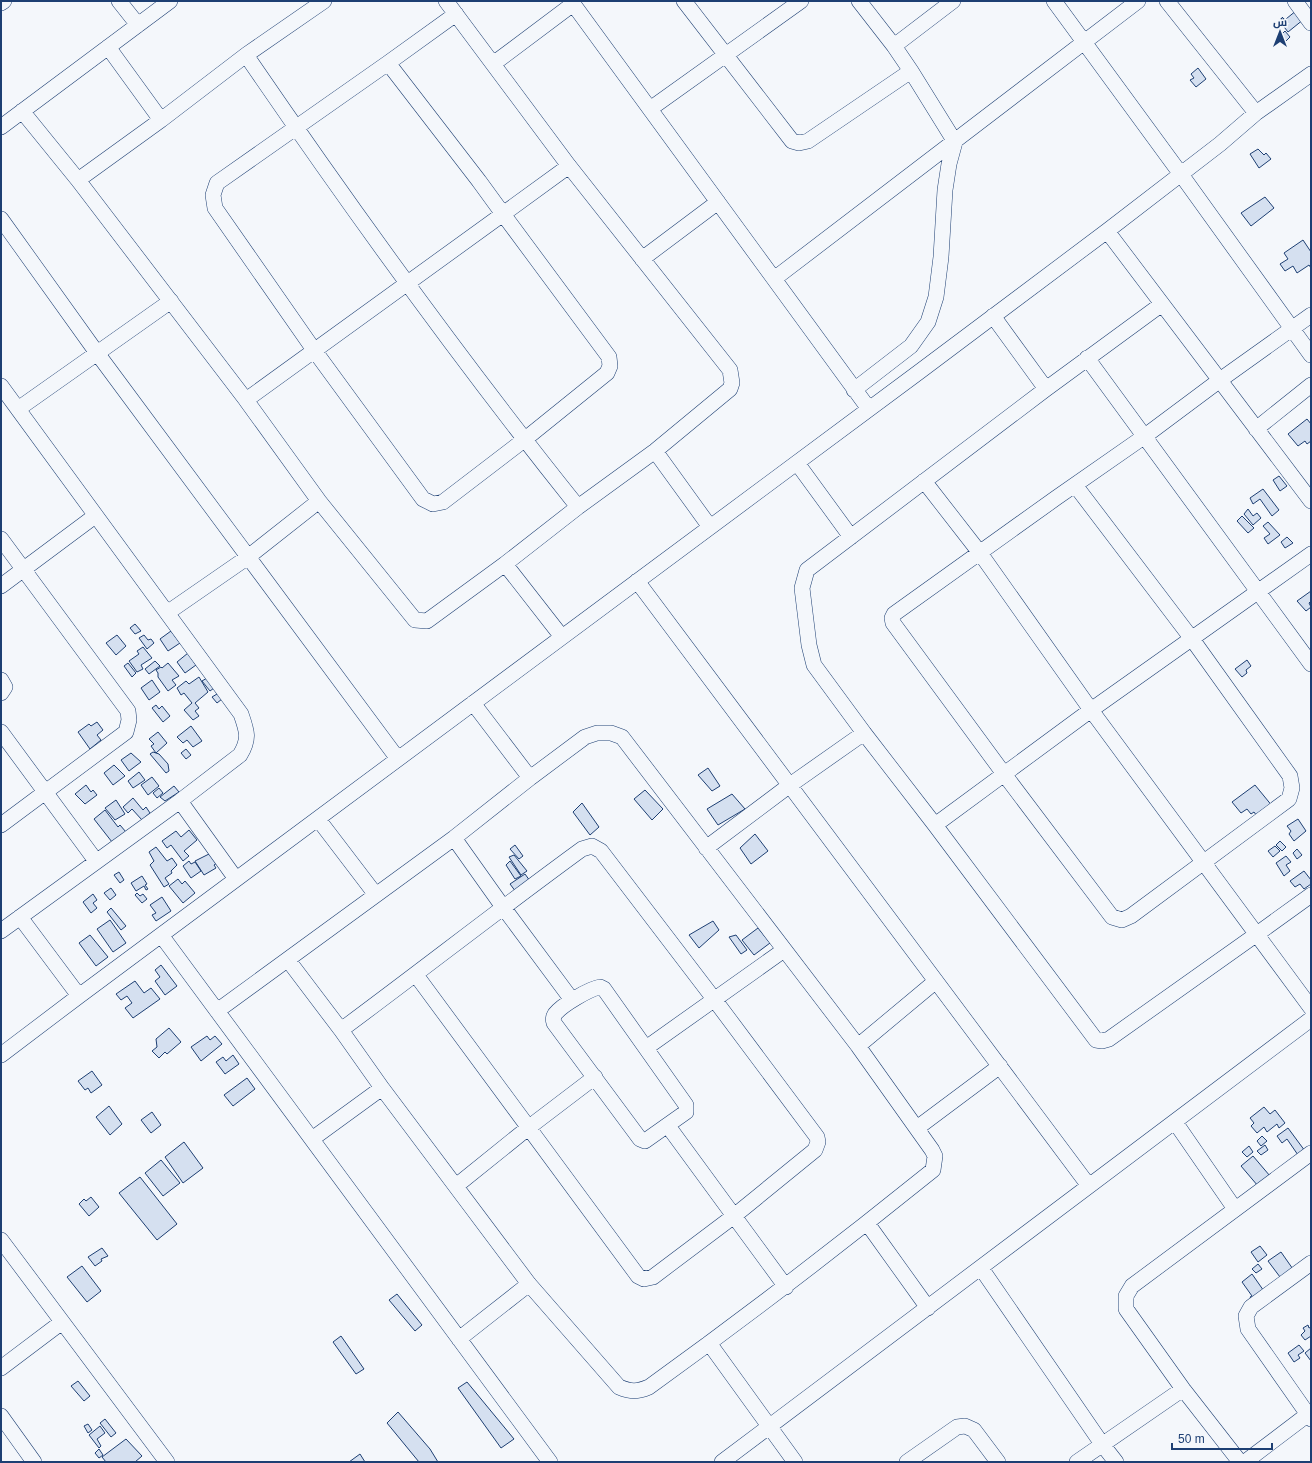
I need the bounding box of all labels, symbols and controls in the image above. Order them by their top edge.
north arrow [1260,12,1300,52]
text: ش [1273,16,1287,29]
scale bar [1172,1425,1272,1451]
text: 50 m [1178,1432,1205,1446]

